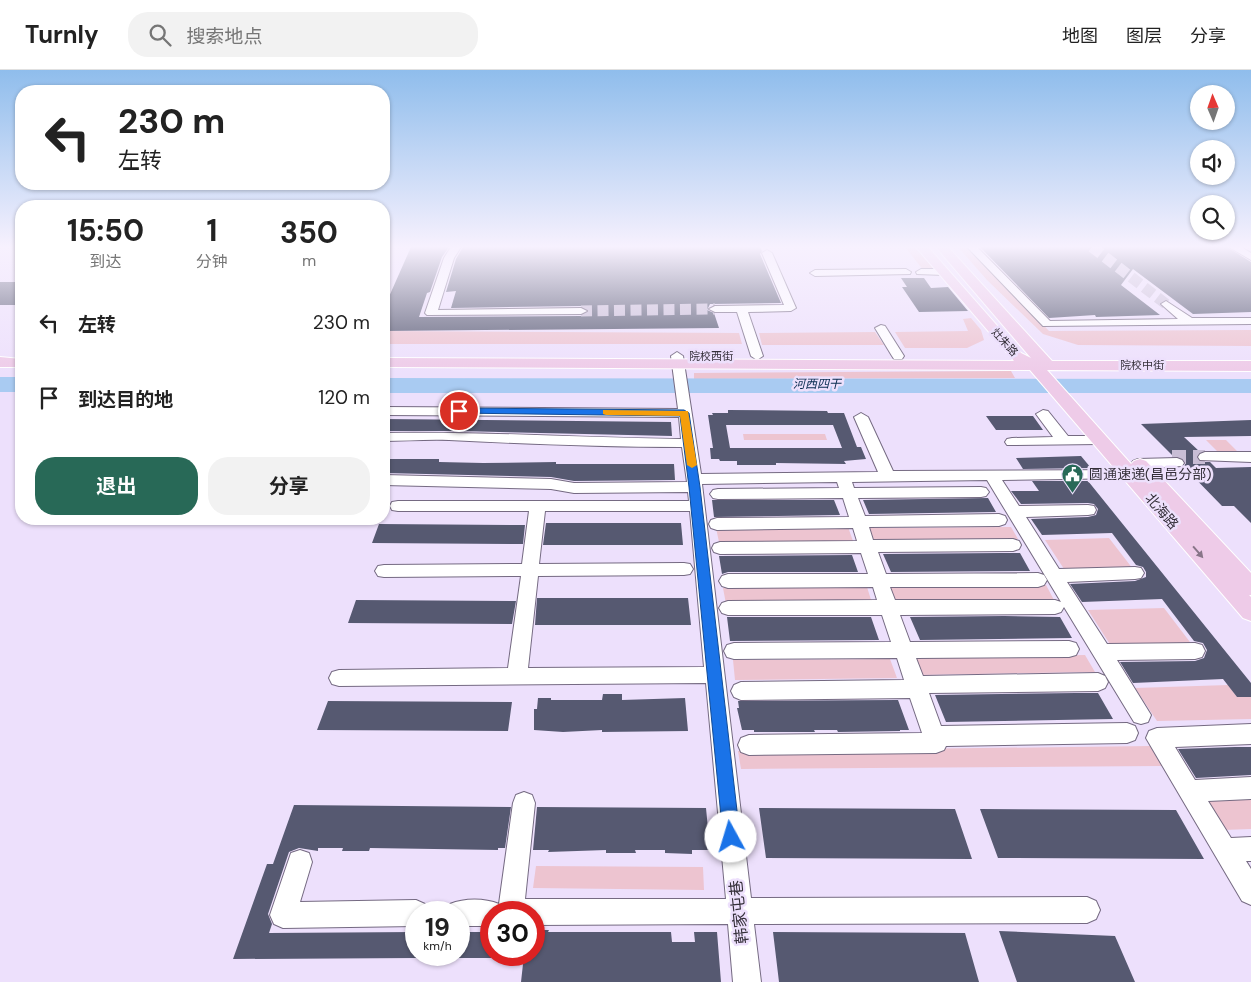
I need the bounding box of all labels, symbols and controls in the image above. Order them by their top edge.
search box [128,12,478,57]
text: Turnly [25,19,98,50]
icon: search [146,21,174,49]
text: 搜索地点 [186,24,262,49]
text: 地图 [1062,24,1098,48]
text: 图层 [1126,24,1162,48]
text: 分享 [1190,24,1226,48]
north arrow [1190,85,1235,130]
map controls [1190,85,1235,240]
text: 230 m [118,98,225,144]
icon: left [35,105,100,170]
button: sound [1190,140,1235,185]
text: 左转 [118,146,162,175]
button: search [1190,195,1235,240]
text: 15:50 [67,211,144,250]
text: 1 [207,211,218,250]
text: 350 [280,213,338,252]
text: m [302,250,316,271]
text: 到达 [90,251,122,272]
text: 分钟 [196,251,228,272]
icon: left [35,309,63,337]
text: 230 m [313,310,370,335]
text: 左转 [78,312,116,337]
street label: 灶朱路 [989,325,1021,359]
street label: 院校西街 [689,349,733,363]
street label: 院校中街 [1120,358,1164,372]
water label: 河西四干 [793,376,843,392]
icon: arrive [35,384,63,412]
text: 120 m [318,385,370,410]
text: 到达目的地 [78,387,173,412]
pin [438,390,480,432]
icon: arrive [445,397,473,425]
button: 退出 [35,457,198,515]
button: 分享 [208,457,370,515]
public building icon: 圆通速递(昌邑分部) [1061,462,1085,493]
place label: 圆通速递(昌邑分部) [1089,465,1211,483]
street label: 北海路 [1141,489,1183,533]
one-way arrow [1192,545,1203,558]
position arrow [704,810,756,862]
street label: 韩家屯巷 [725,879,753,945]
speed limit sign: 30 [480,901,545,966]
text: 19 [425,911,450,944]
text: km/h [423,938,452,954]

